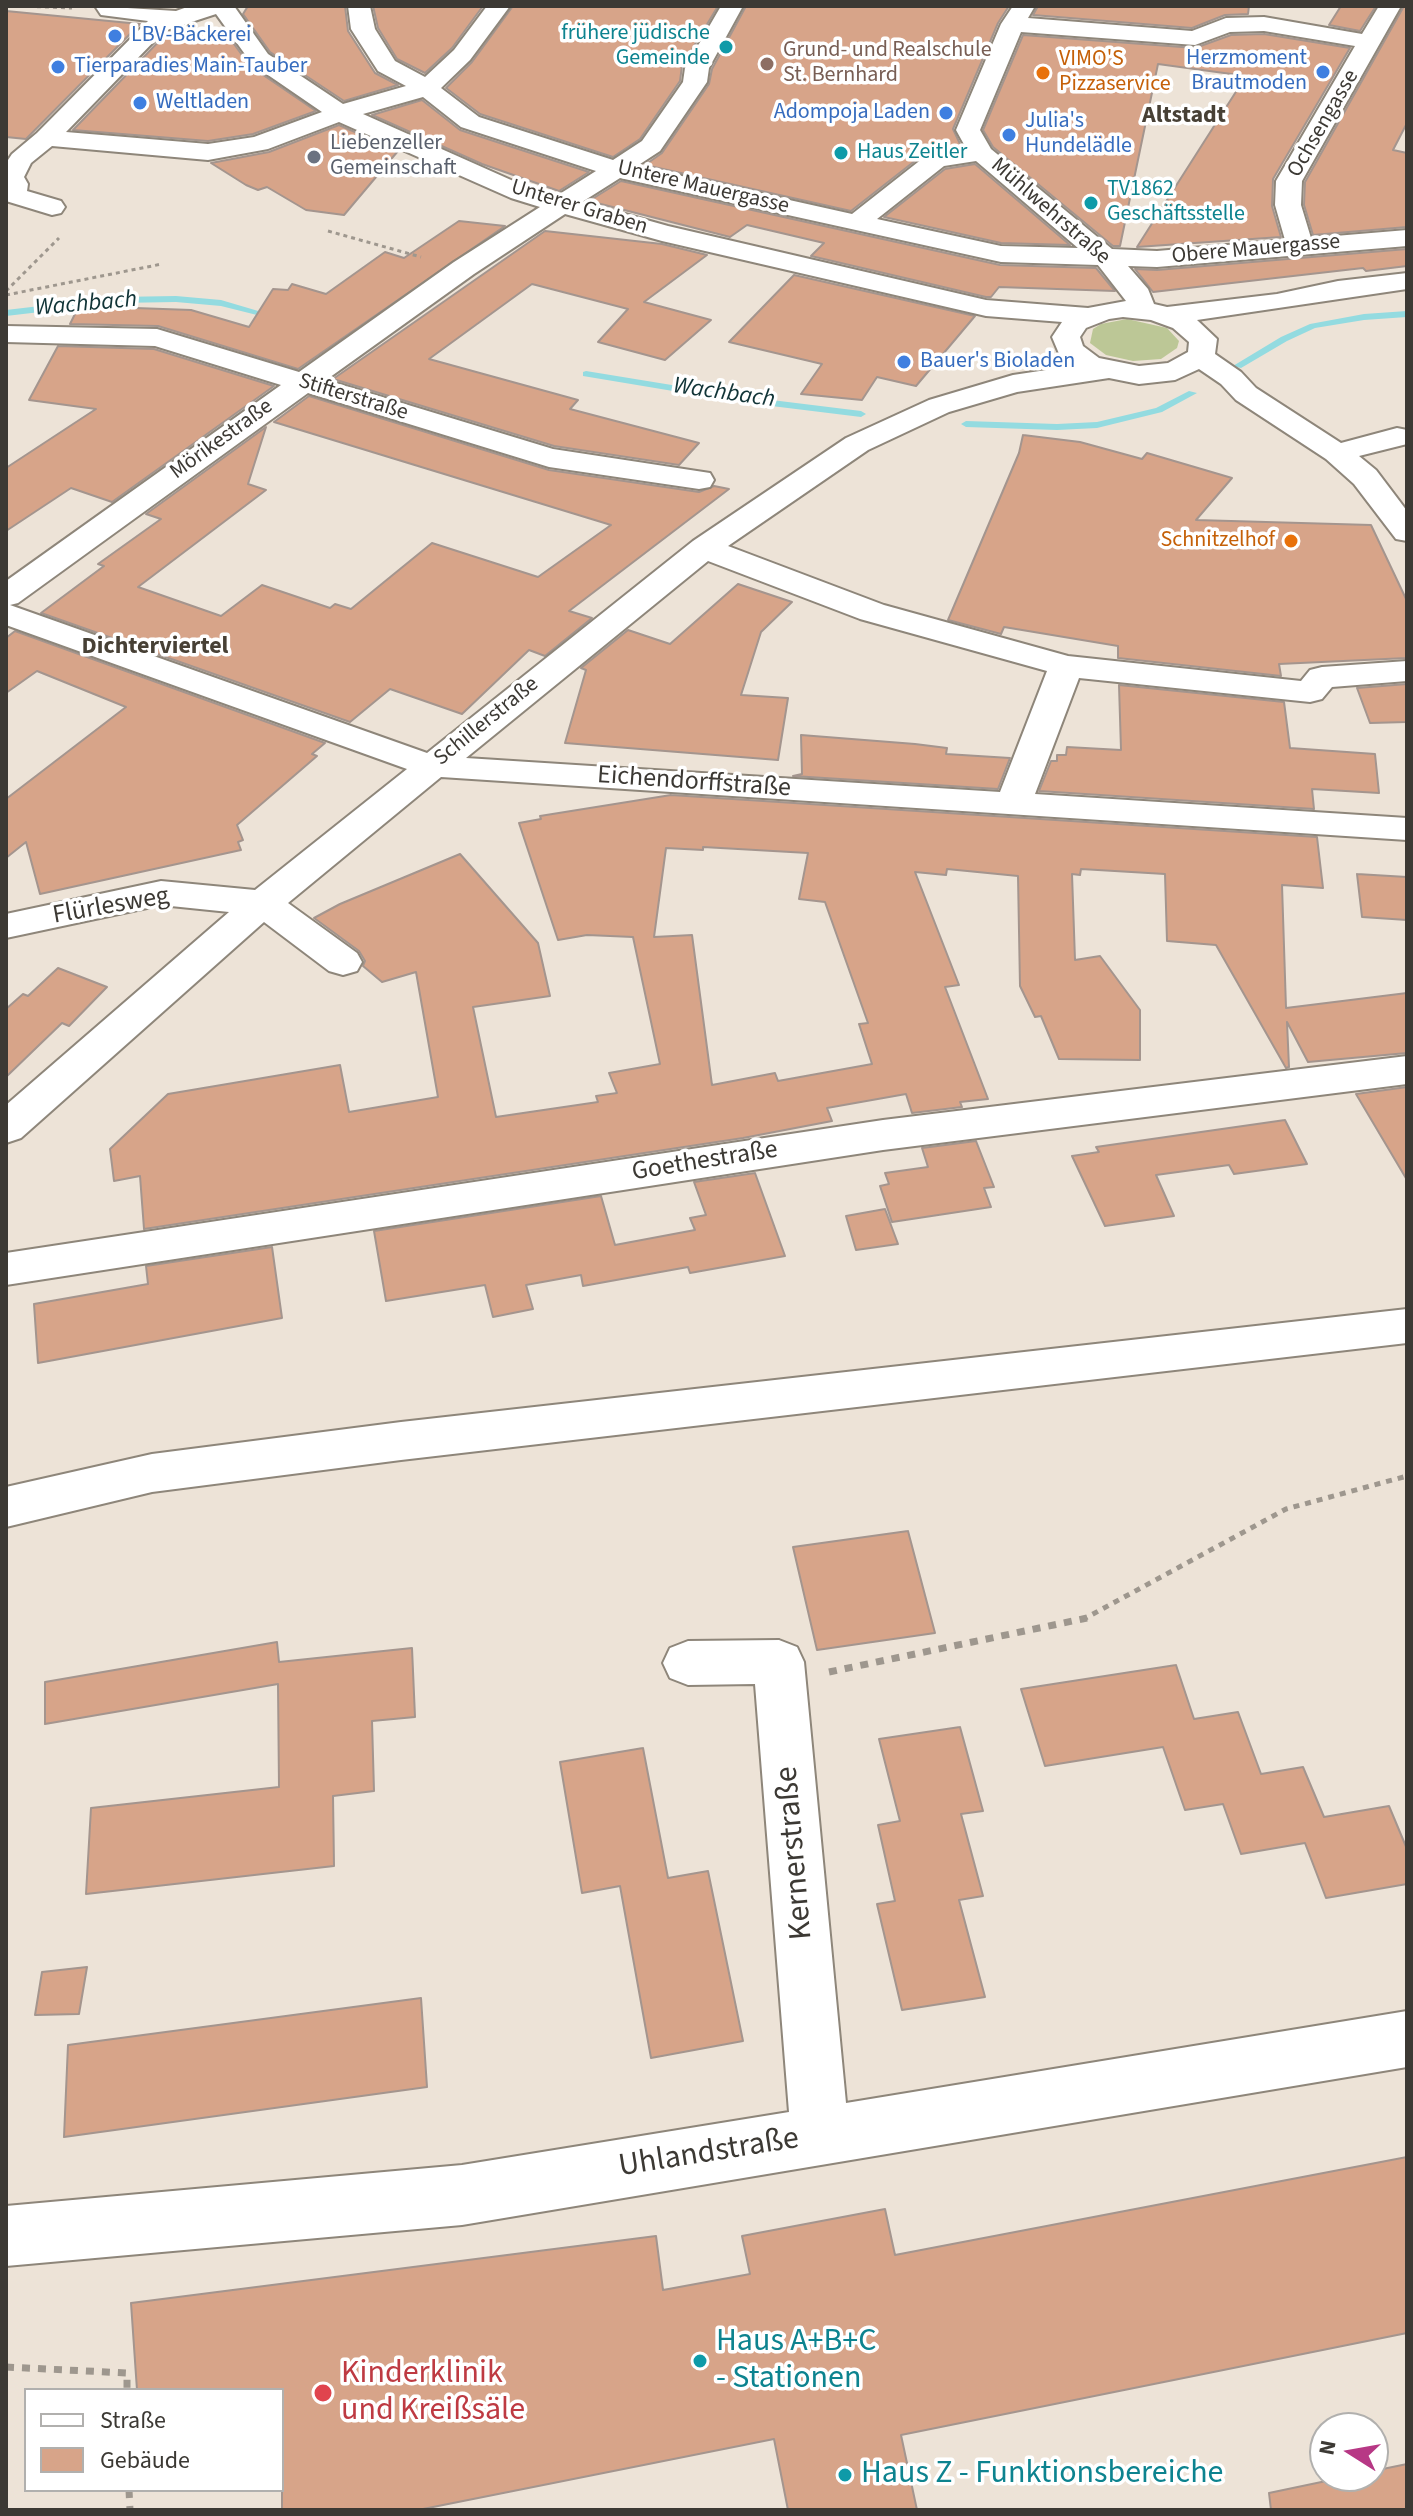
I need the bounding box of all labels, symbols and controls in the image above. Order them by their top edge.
place label: frühere jüdische Gemeinde [561,21,710,72]
place label: LBV-Bäckerei [131,23,251,49]
marker: LBV-Bäckerei [106,27,124,45]
marker: frühere jüdische Gemeinde [717,38,735,56]
place label: Grund- und Realschule St. Bernhard [783,38,992,90]
place label: Herzmoment Brautmoden [1186,46,1307,98]
place label: VIMO'S Pizzaservice [1059,47,1171,98]
place label: Tierparadies Main-Tauber [74,54,307,80]
marker: Grund- und Realschule St. Bernhard [758,55,776,73]
marker: Tierparadies Main-Tauber [49,58,67,76]
marker: Herzmoment Brautmoden [1314,63,1332,81]
marker: VIMO'S Pizzaservice [1034,64,1052,82]
street label: Ochsengasse [1283,65,1365,183]
place label: Weltladen [156,90,249,116]
marker: Weltladen [131,94,149,112]
place label: Adompoja Laden [774,100,930,126]
district label: Altstadt [1142,103,1226,131]
marker: Adompoja Laden [937,104,955,122]
place label: Julia's Hundelädle [1025,109,1132,160]
marker: Julia's Hundelädle [1000,126,1018,144]
place label: Liebenzeller Gemeinschaft [330,131,456,182]
place label: Haus Zeitler [857,140,967,166]
marker: Haus Zeitler [832,144,850,162]
marker: Liebenzeller Gemeinschaft [305,148,323,166]
street label: Mühlwehrstraße [985,153,1115,271]
street label: Untere Mauergasse [615,155,791,221]
street label: Unterer Graben [507,175,651,241]
place label: TV1862 Geschäftsstelle [1107,177,1245,228]
marker: TV1862 Geschäftsstelle [1082,194,1100,212]
street label: Obere Mauergasse [1171,229,1341,271]
water label: Wachbach [34,286,138,324]
place label: Bauer's Bioladen [920,349,1075,375]
marker: Bauer's Bioladen [895,353,913,371]
street label: Stifterstraße [295,369,411,427]
water label: Wachbach [671,373,777,415]
street label: Mörikestraße [166,394,278,486]
place label: Schnitzelhof [1160,528,1275,554]
marker: Schnitzelhof [1282,532,1300,550]
district label: Dichterviertel [82,634,228,662]
street label: Schillerstraße [429,672,545,772]
street label: Eichendorffstraße [596,761,792,805]
street label: Flürlesweg [50,881,172,933]
street label: Goethestraße [630,1135,780,1189]
street label: Kernerstraße [769,1765,823,1941]
street label: Uhlandstraße [616,2121,802,2187]
place label: Haus A+B+C - Stationen [716,2324,876,2399]
marker: Haus A+B+C - Stationen [691,2352,709,2370]
place label: Kinderklinik und Kreißsäle [341,2356,525,2431]
marker: Kinderklinik und Kreißsäle [312,2382,334,2404]
legend [24,2388,284,2492]
text: Straße [100,2403,166,2438]
north arrow [1309,2412,1389,2492]
text: N [1310,2438,1345,2458]
text: Gebäude [100,2443,190,2478]
place label: Haus Z - Funktionsbereiche [861,2456,1223,2494]
marker: Haus Z - Funktionsbereiche [836,2466,854,2484]

